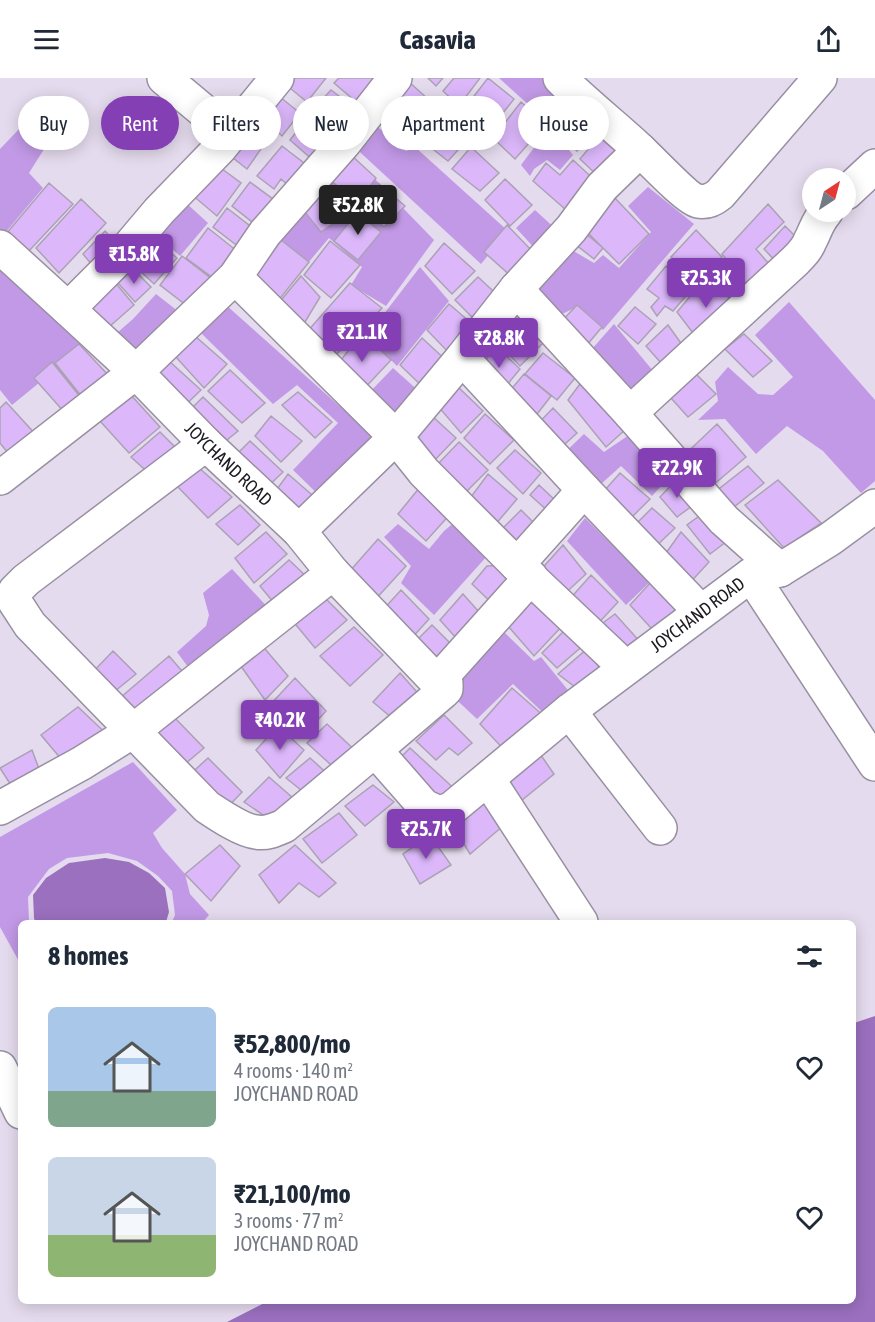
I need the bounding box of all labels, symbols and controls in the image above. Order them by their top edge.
icon: menu [30,23,63,56]
icon: share [812,23,845,56]
text: Casavia [399,24,476,55]
chip: Buy [18,96,89,150]
chip: Rent [101,96,179,150]
chip: Filters [191,96,281,150]
chip: New [293,96,369,150]
chip: Apartment [381,96,506,150]
chip: House [518,96,609,150]
north arrow [802,168,856,222]
map controls [802,168,856,222]
pin: ₹52.8K [309,185,407,236]
text: ₹52.8K [333,193,383,216]
pin: ₹15.8K [85,234,183,285]
text: ₹15.8K [109,242,159,265]
pin: ₹25.3K [657,258,755,309]
text: ₹25.3K [681,266,731,289]
pin: ₹21.1K [313,312,411,363]
pin: ₹28.8K [450,318,548,369]
text: ₹21.1K [337,320,387,343]
text: ₹28.8K [474,326,524,349]
street label: JOYCHAND ROAD [181,418,276,510]
pin: ₹22.9K [628,448,726,499]
text: ₹22.9K [652,456,702,479]
street label: JOYCHAND ROAD [646,573,748,657]
pin: ₹40.2K [231,700,329,751]
text: ₹40.2K [255,708,305,731]
pin: ₹25.7K [377,809,475,860]
text: ₹25.7K [401,817,451,840]
icon: filters [793,940,826,973]
text: 8 homes [48,941,128,971]
text: ₹52,800/mo [234,1029,351,1059]
icon: home [96,1031,168,1103]
icon: heart [793,1051,826,1084]
text: 4 rooms · 140 m² [234,1059,353,1082]
text: JOYCHAND ROAD [234,1082,358,1105]
text: ₹21,100/mo [234,1179,351,1209]
icon: home [96,1181,168,1253]
icon: heart [793,1201,826,1234]
text: 3 rooms · 77 m² [234,1209,344,1232]
text: JOYCHAND ROAD [234,1232,358,1255]

